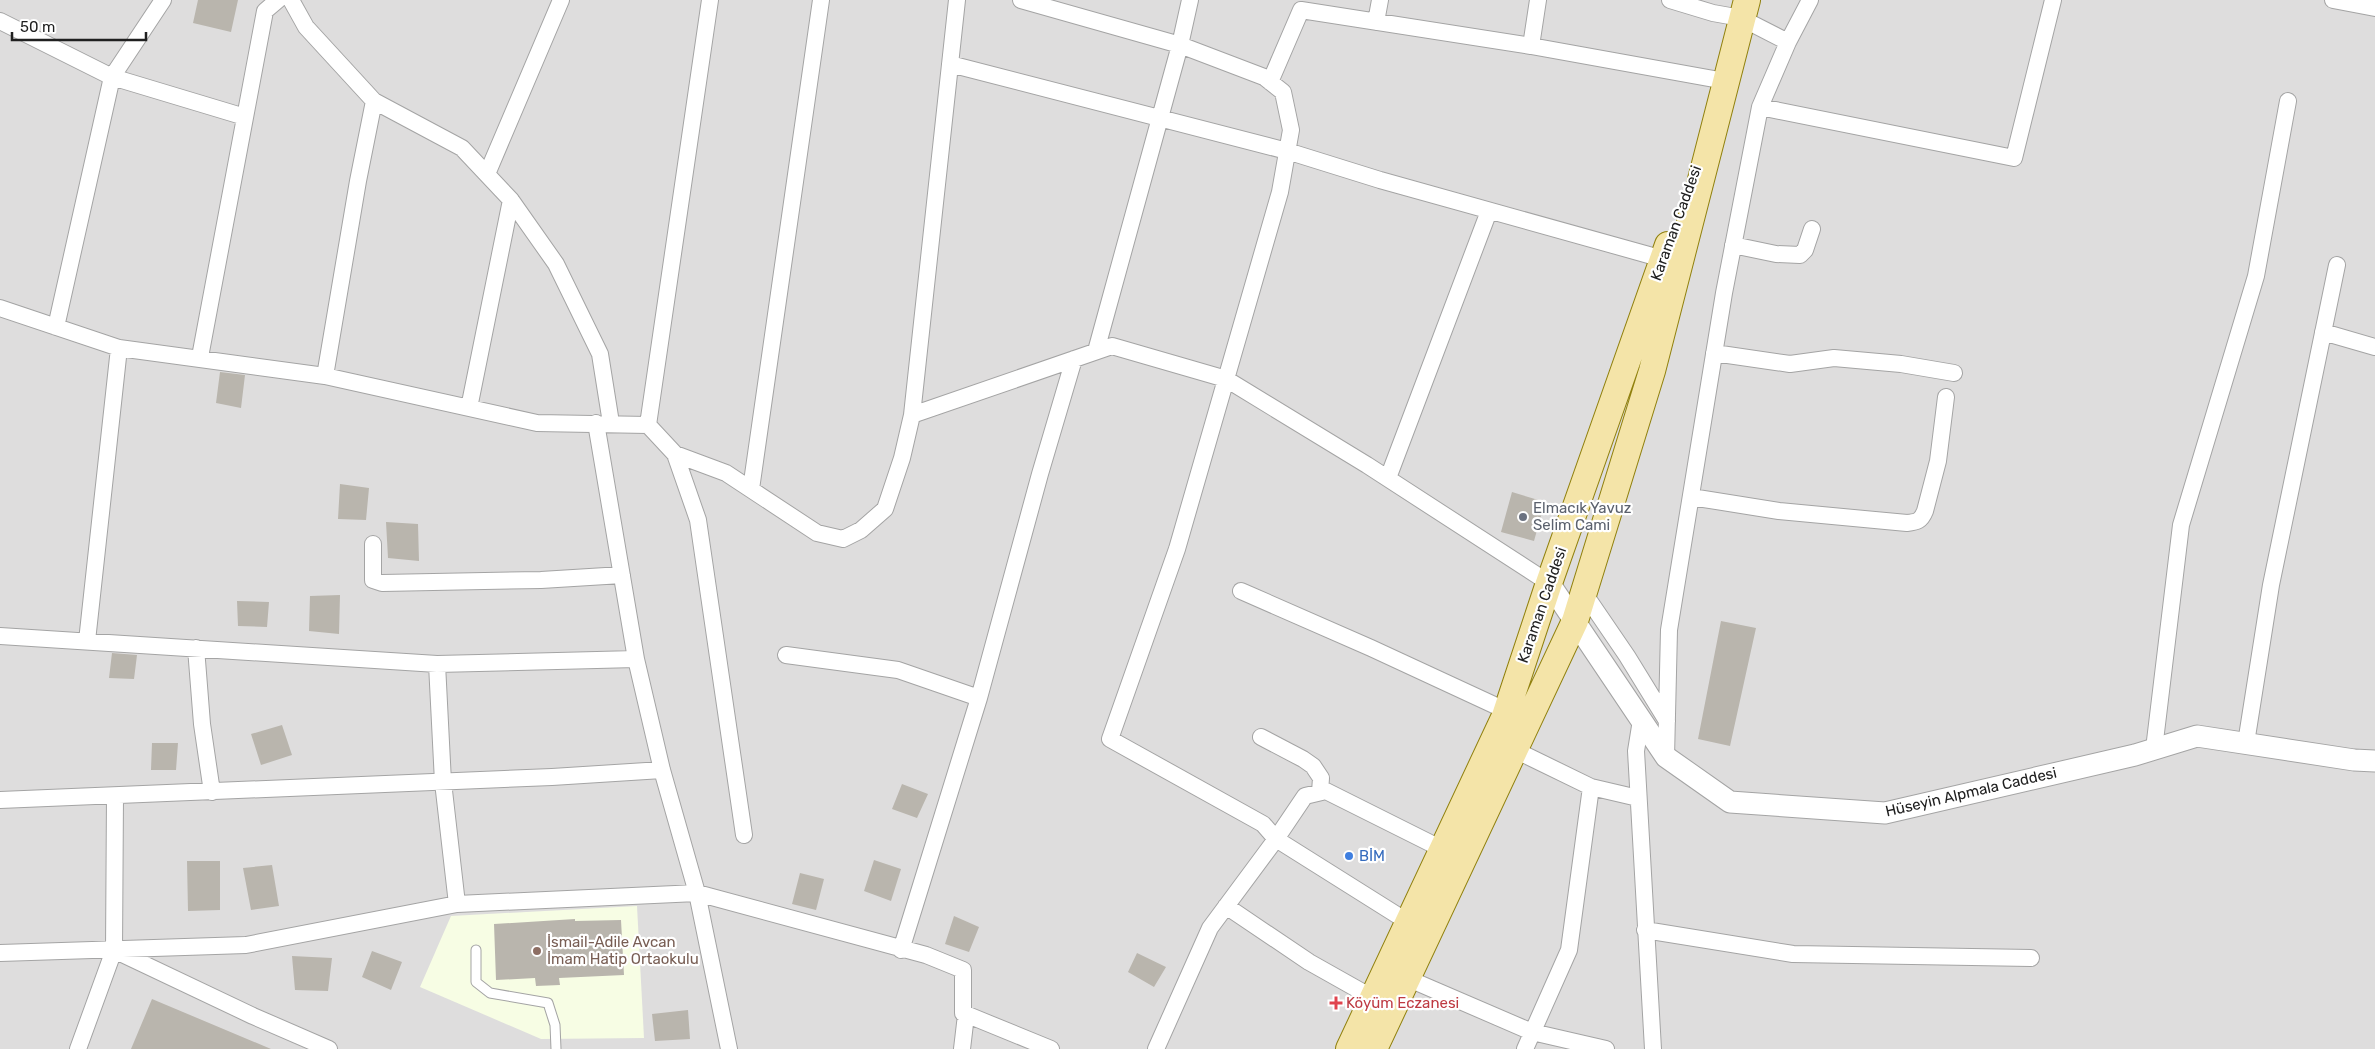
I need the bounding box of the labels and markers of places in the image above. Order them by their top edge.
place label: Elmacık Yavuz Selim Cami [1533,499,1632,534]
marker: Elmacık Yavuz Selim Cami [1517,511,1529,523]
place label: BİM [1359,847,1385,865]
marker: BİM [1343,850,1355,862]
place label: İsmail-Adile Avcan İmam Hatip Ortaokulu [547,933,699,968]
marker: İsmail-Adile Avcan İmam Hatip Ortaokulu [531,945,543,957]
place label: Köyüm Eczanesi [1346,994,1459,1012]
marker: Köyüm Eczanesi [1330,997,1342,1009]

